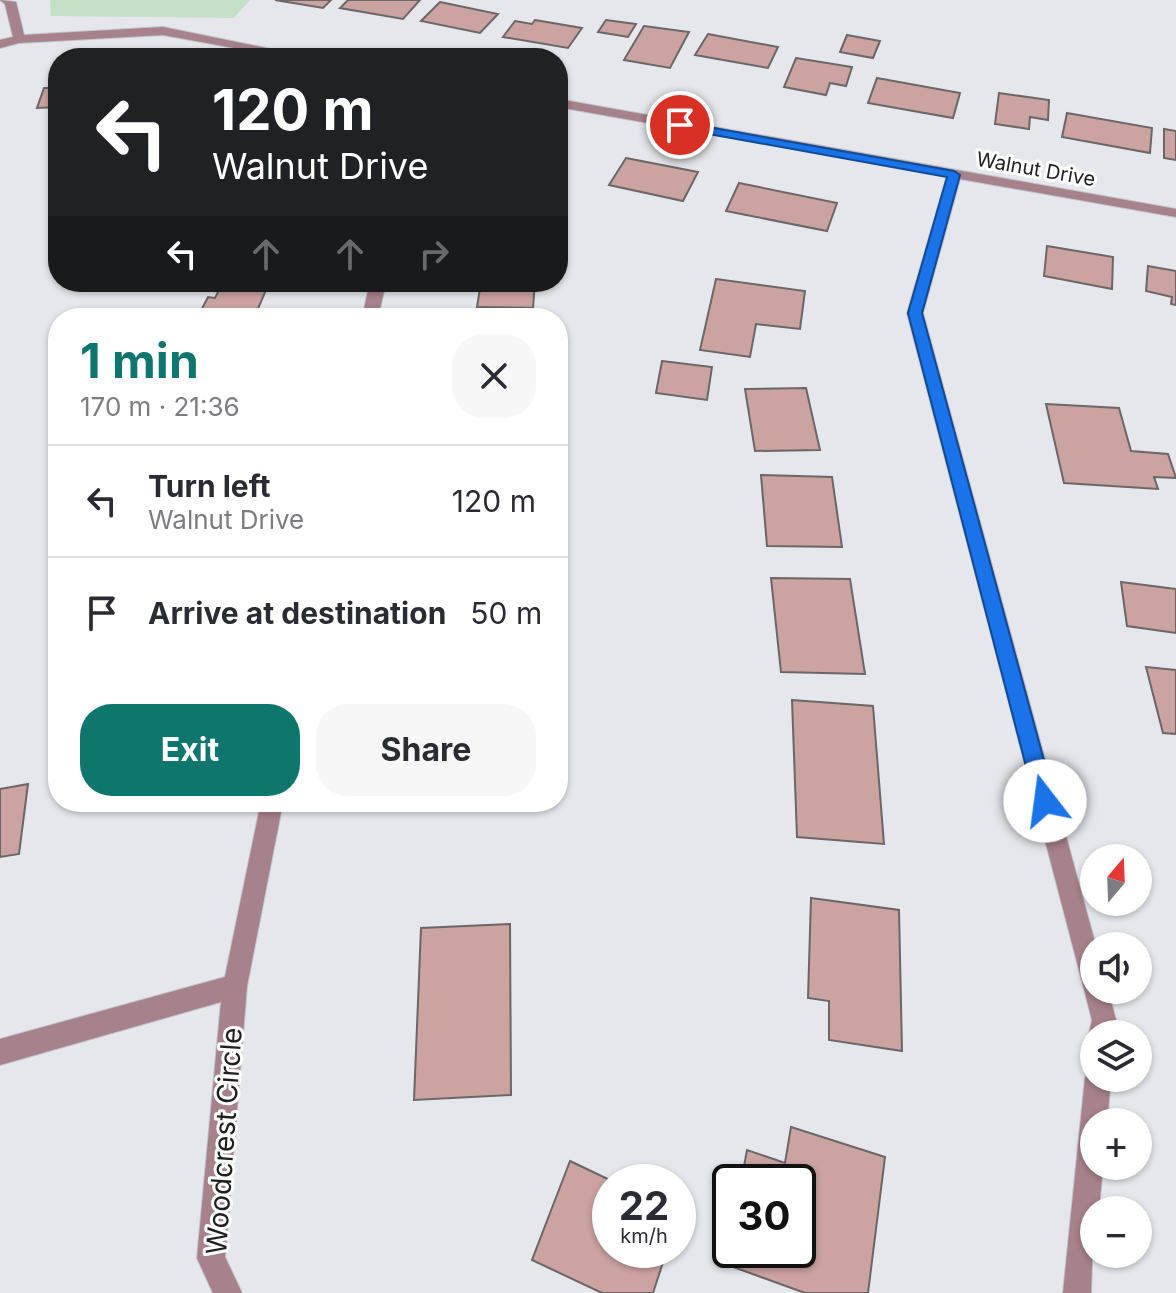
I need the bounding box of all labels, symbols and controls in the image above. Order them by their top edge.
text: 120 m [212,76,374,144]
icon: left [80,80,184,184]
pin [646,91,714,159]
icon: arrive [658,103,702,147]
text: Walnut Drive [212,144,428,188]
street label: Walnut Drive [975,147,1097,191]
icon: left [160,232,204,276]
icon: ahead [244,232,288,276]
icon: ahead [328,232,372,276]
icon: right [412,232,456,276]
text: 1 min [80,331,199,390]
button: close [452,334,536,418]
text: 170 m · 21:36 [80,391,240,422]
text: Turn left [148,468,270,504]
icon: left [80,479,124,523]
text: 120 m [452,483,536,519]
text: Walnut Drive [148,504,304,535]
icon: arrive [80,591,124,635]
text: Arrive at destination [148,595,446,631]
text: 50 m [470,595,542,631]
button: Exit [80,704,300,796]
button: Share [316,704,536,796]
position arrow [1003,759,1087,843]
north arrow [1080,844,1152,916]
map controls [1080,844,1152,1268]
button: sound [1080,932,1152,1004]
button: layers [1080,1020,1152,1092]
street label: Woodcrest Circle [199,1026,249,1256]
button: + [1080,1108,1152,1180]
speed limit sign: 30 [712,1164,816,1268]
text: 22 [619,1181,669,1230]
button: − [1080,1196,1152,1268]
text: km/h [620,1224,668,1248]

